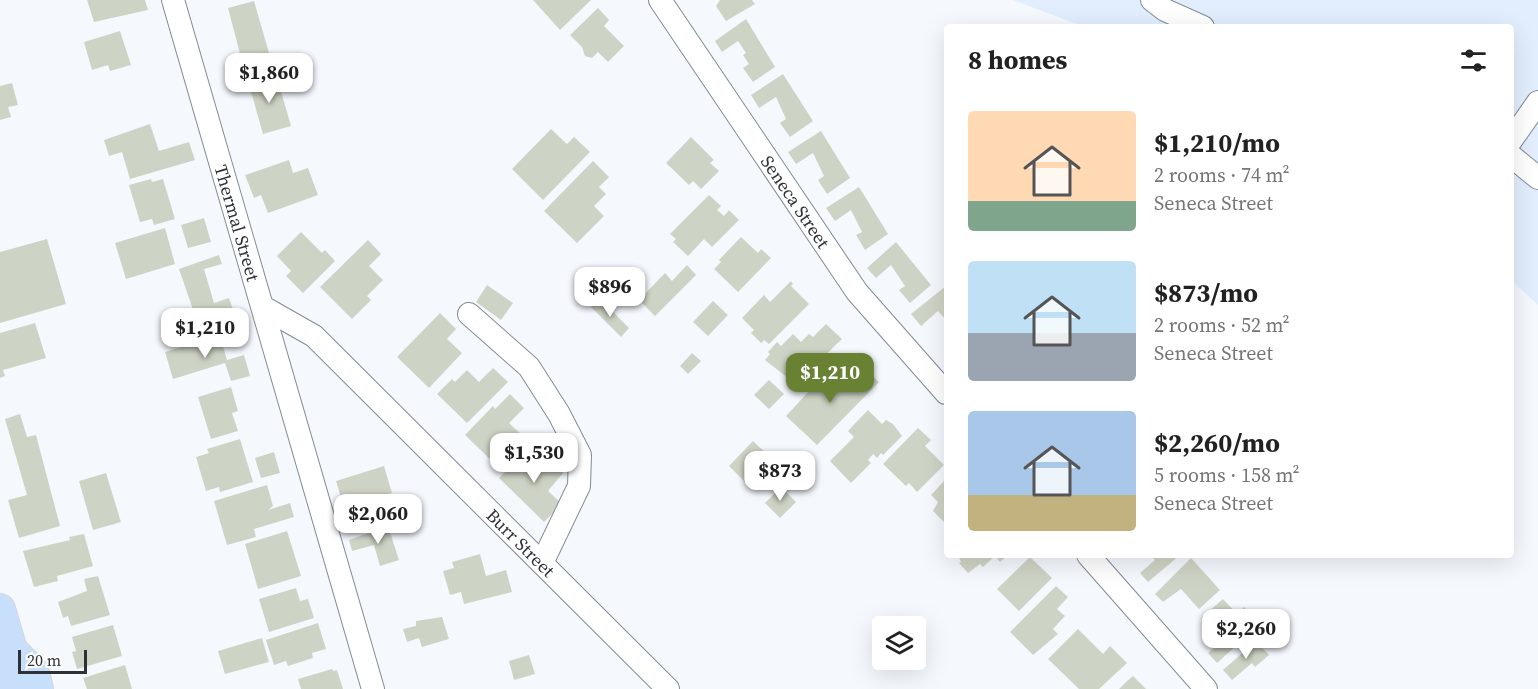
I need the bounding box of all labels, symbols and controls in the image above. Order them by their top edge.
text: 8 homes [968,42,1067,78]
icon: filters [1457,44,1490,77]
pin: $1,860 [220,53,318,104]
text: $1,860 [239,58,299,86]
text: $1,210/mo [1154,125,1280,161]
icon: home [1016,135,1088,207]
street label: Seneca Street [756,150,836,253]
text: 2 rooms · 74 m² [1154,161,1290,189]
street label: Thermal Street [209,162,266,284]
text: Seneca Street [1154,189,1273,217]
pin: $896 [574,267,646,318]
text: $896 [588,272,632,300]
text: $873/mo [1154,275,1258,311]
icon: home [1016,285,1088,357]
pin: $1,210 [156,308,254,359]
text: 2 rooms · 52 m² [1154,311,1290,339]
text: $1,210 [175,313,235,341]
text: Seneca Street [1154,339,1273,367]
pin: $1,210 [781,353,879,404]
text: $1,210 [800,358,860,386]
text: $2,260/mo [1154,425,1280,461]
pin: $1,530 [485,433,583,484]
icon: home [1016,435,1088,507]
text: $1,530 [504,438,564,466]
pin: $873 [744,451,816,502]
text: $873 [758,456,802,484]
text: 5 rooms · 158 m² [1154,461,1300,489]
text: Seneca Street [1154,489,1273,517]
pin: $2,060 [329,494,427,545]
text: $2,060 [348,499,408,527]
street label: Burr Street [481,503,561,582]
pin: $2,260 [1197,609,1295,660]
text: $2,260 [1216,614,1276,642]
map controls [872,616,926,670]
button: layers [872,616,926,670]
scale bar [18,647,87,674]
text: 20 m [27,649,61,671]

